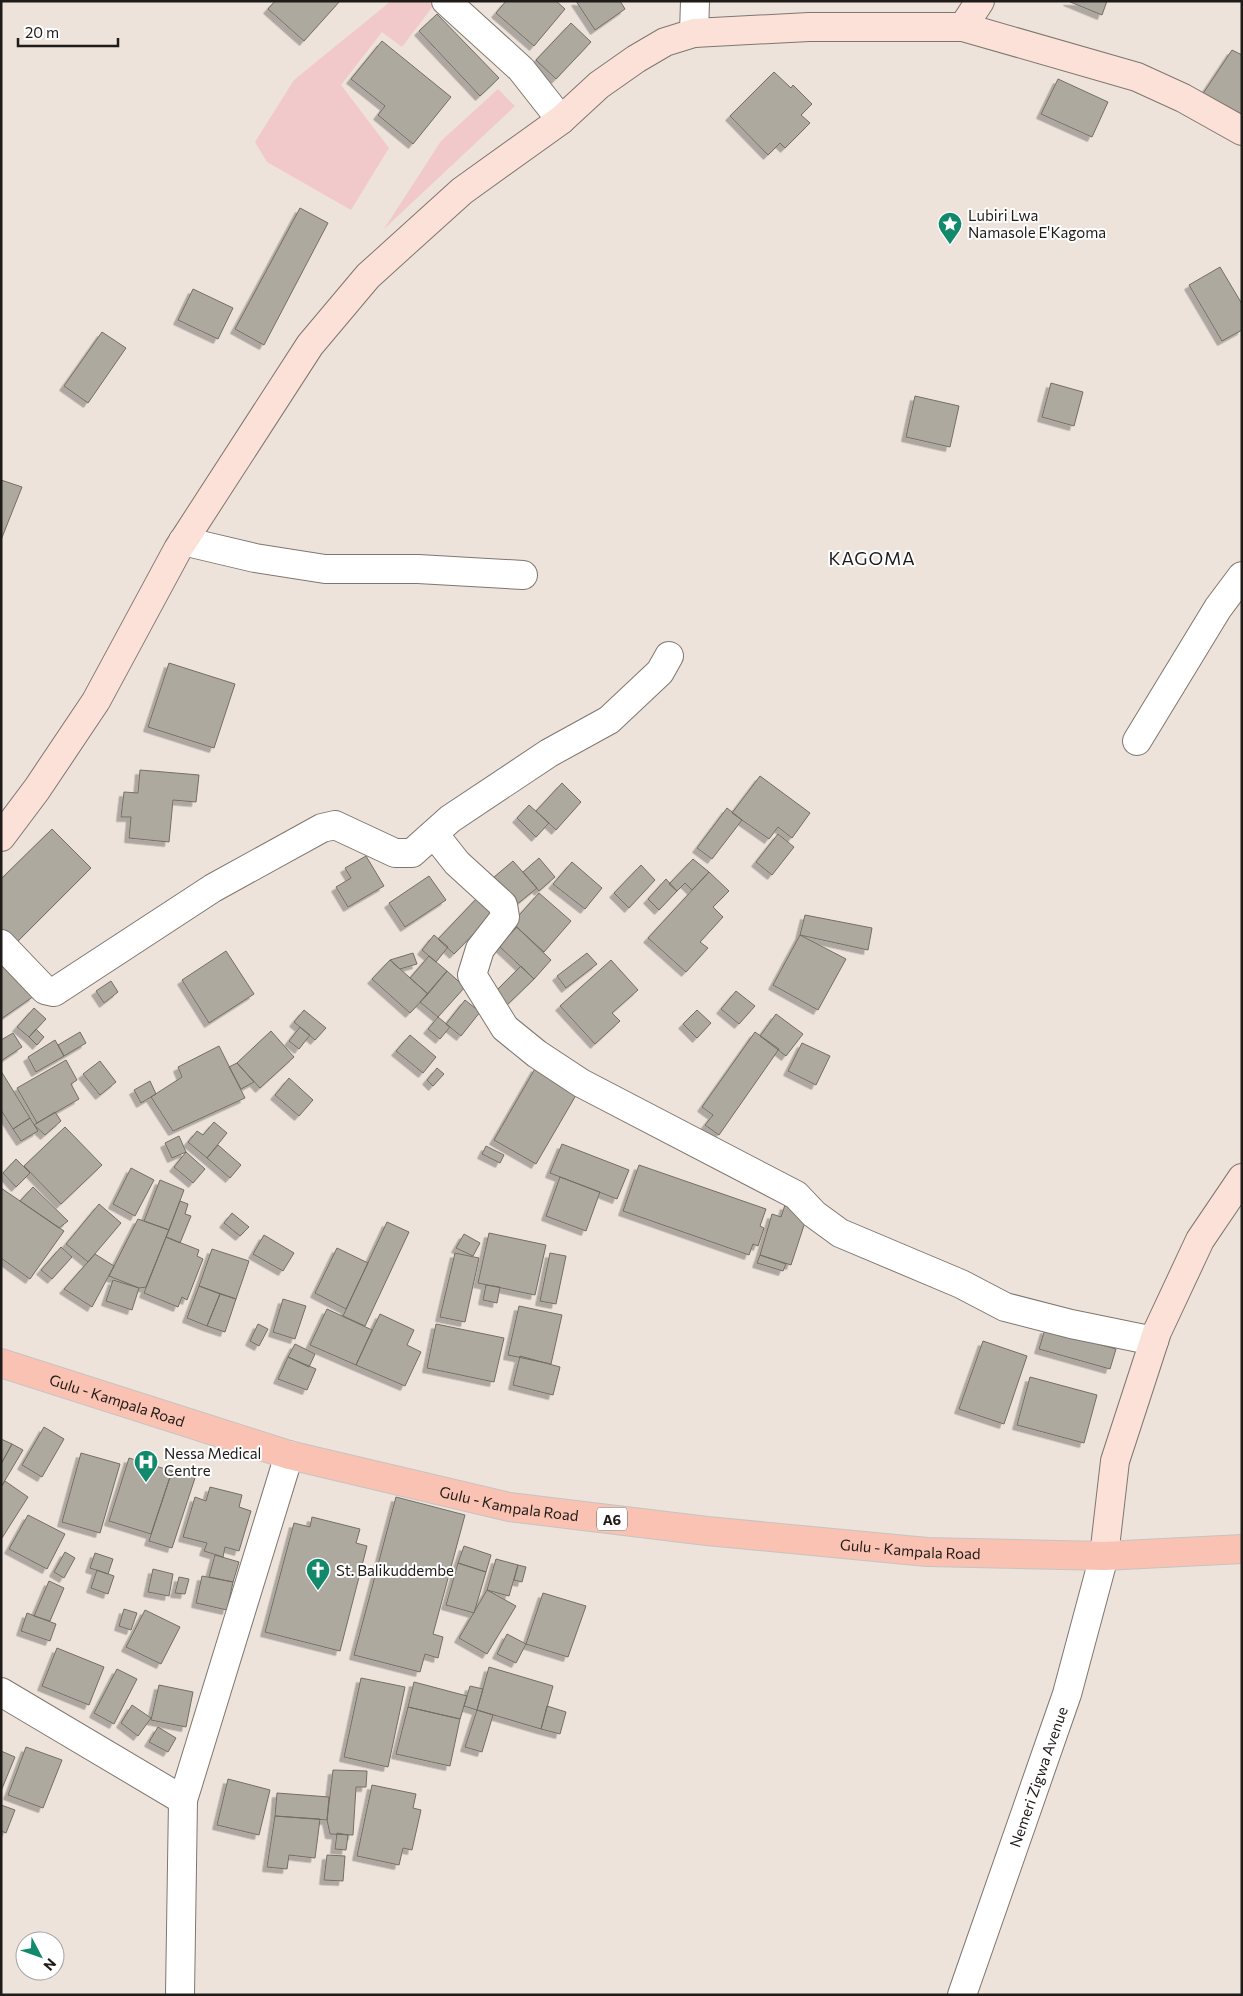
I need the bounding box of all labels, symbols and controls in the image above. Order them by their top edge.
scale bar [18,15,118,47]
text: 20 m [25,23,59,41]
place label: Lubiri Lwa Namasole E'Kagoma [968,206,1106,241]
place icon: Lubiri Lwa Namasole E'Kagoma [937,211,963,245]
district label: KAGOMA [828,547,916,569]
street label: Gulu - Kampala Road [47,1370,187,1430]
place label: Nessa Medical Centre [164,1444,261,1479]
hospital icon: Nessa Medical Centre [133,1449,159,1483]
street label: Gulu - Kampala Road [438,1482,580,1524]
road number: A6 [597,1508,627,1530]
street label: Gulu - Kampala Road [839,1535,981,1562]
church icon: St. Balikuddembe [305,1557,331,1591]
place label: St. Balikuddembe [336,1561,454,1579]
street label: Nemeri Zigwa Avenue [1005,1704,1071,1850]
north arrow [15,1931,65,1981]
text: N [40,1955,60,1974]

